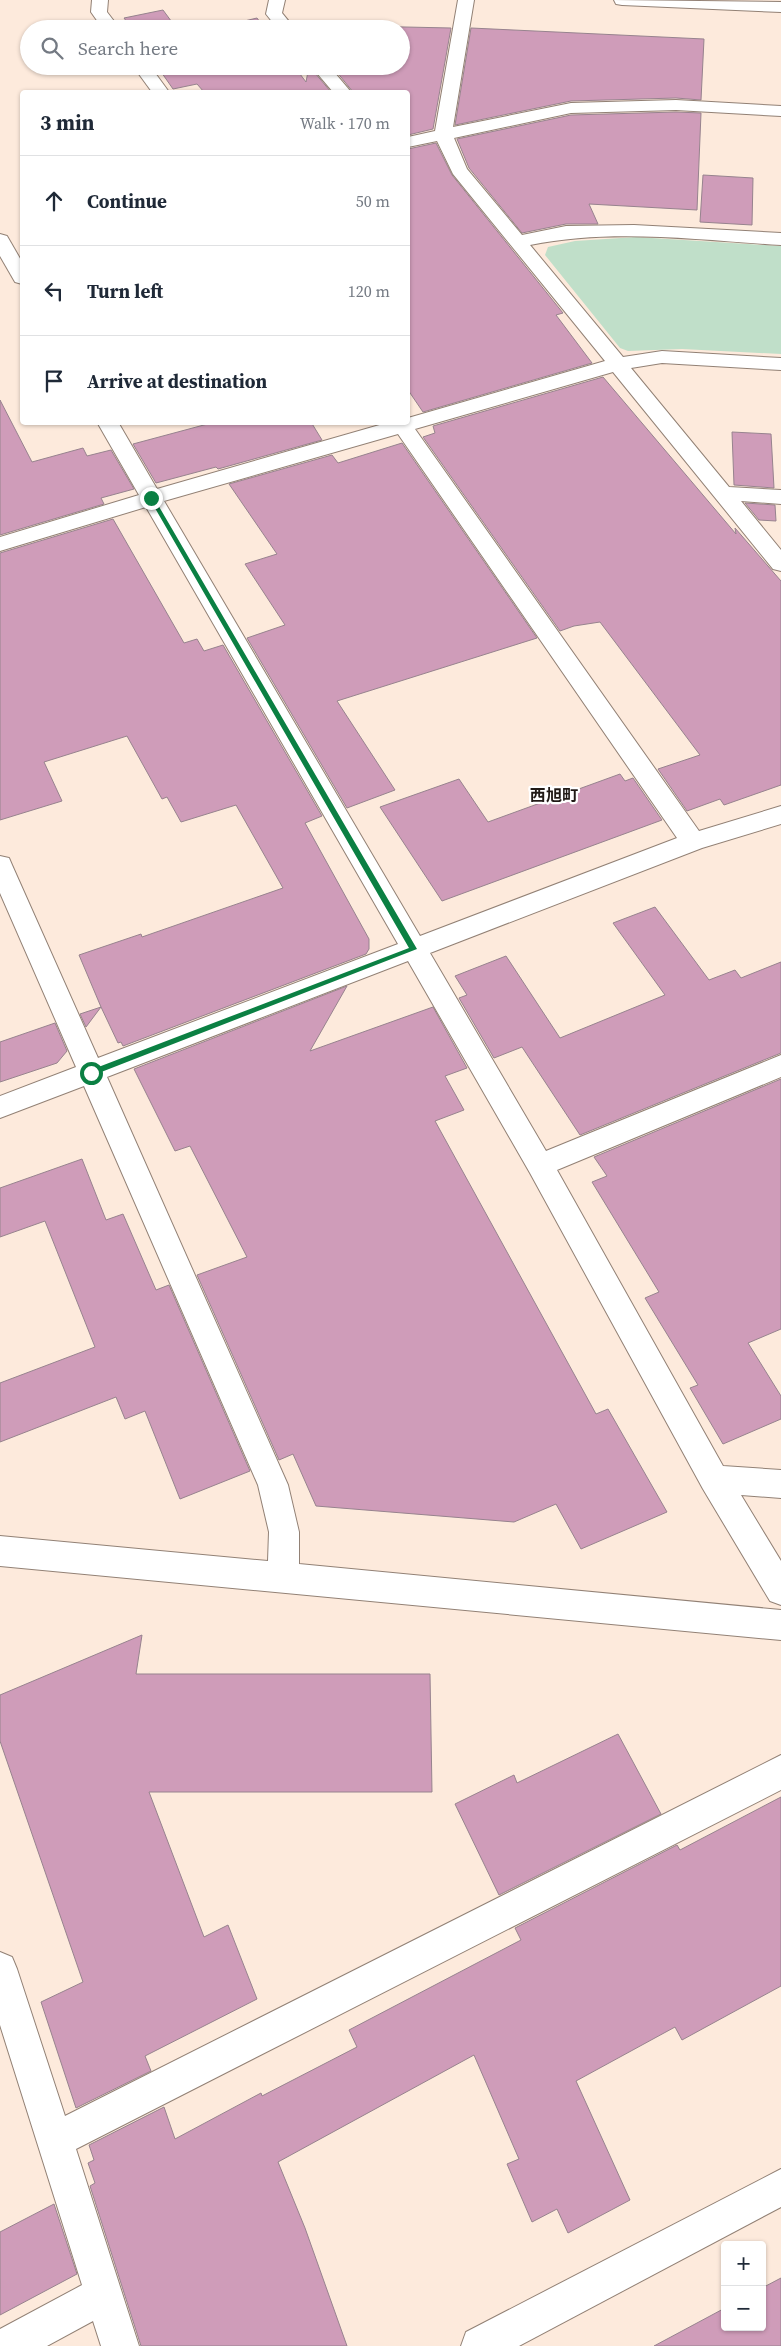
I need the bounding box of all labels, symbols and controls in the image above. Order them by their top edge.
search box [20,20,410,75]
icon: search [38,34,66,62]
text: Search here [78,35,178,61]
text: 3 min [40,108,95,137]
text: Walk · 170 m [300,112,390,134]
icon: ahead [40,187,68,215]
text: Continue [87,188,167,214]
text: 50 m [356,190,390,212]
icon: left [40,277,68,305]
text: Turn left [87,278,163,304]
text: 120 m [348,280,390,302]
icon: arrive [40,367,68,395]
text: Arrive at destination [87,368,267,394]
route end [140,487,163,510]
district label: 西旭町 [530,784,578,806]
route start [80,1062,103,1085]
map controls [721,2241,766,2331]
button: + [721,2241,766,2286]
button: − [721,2286,766,2331]

